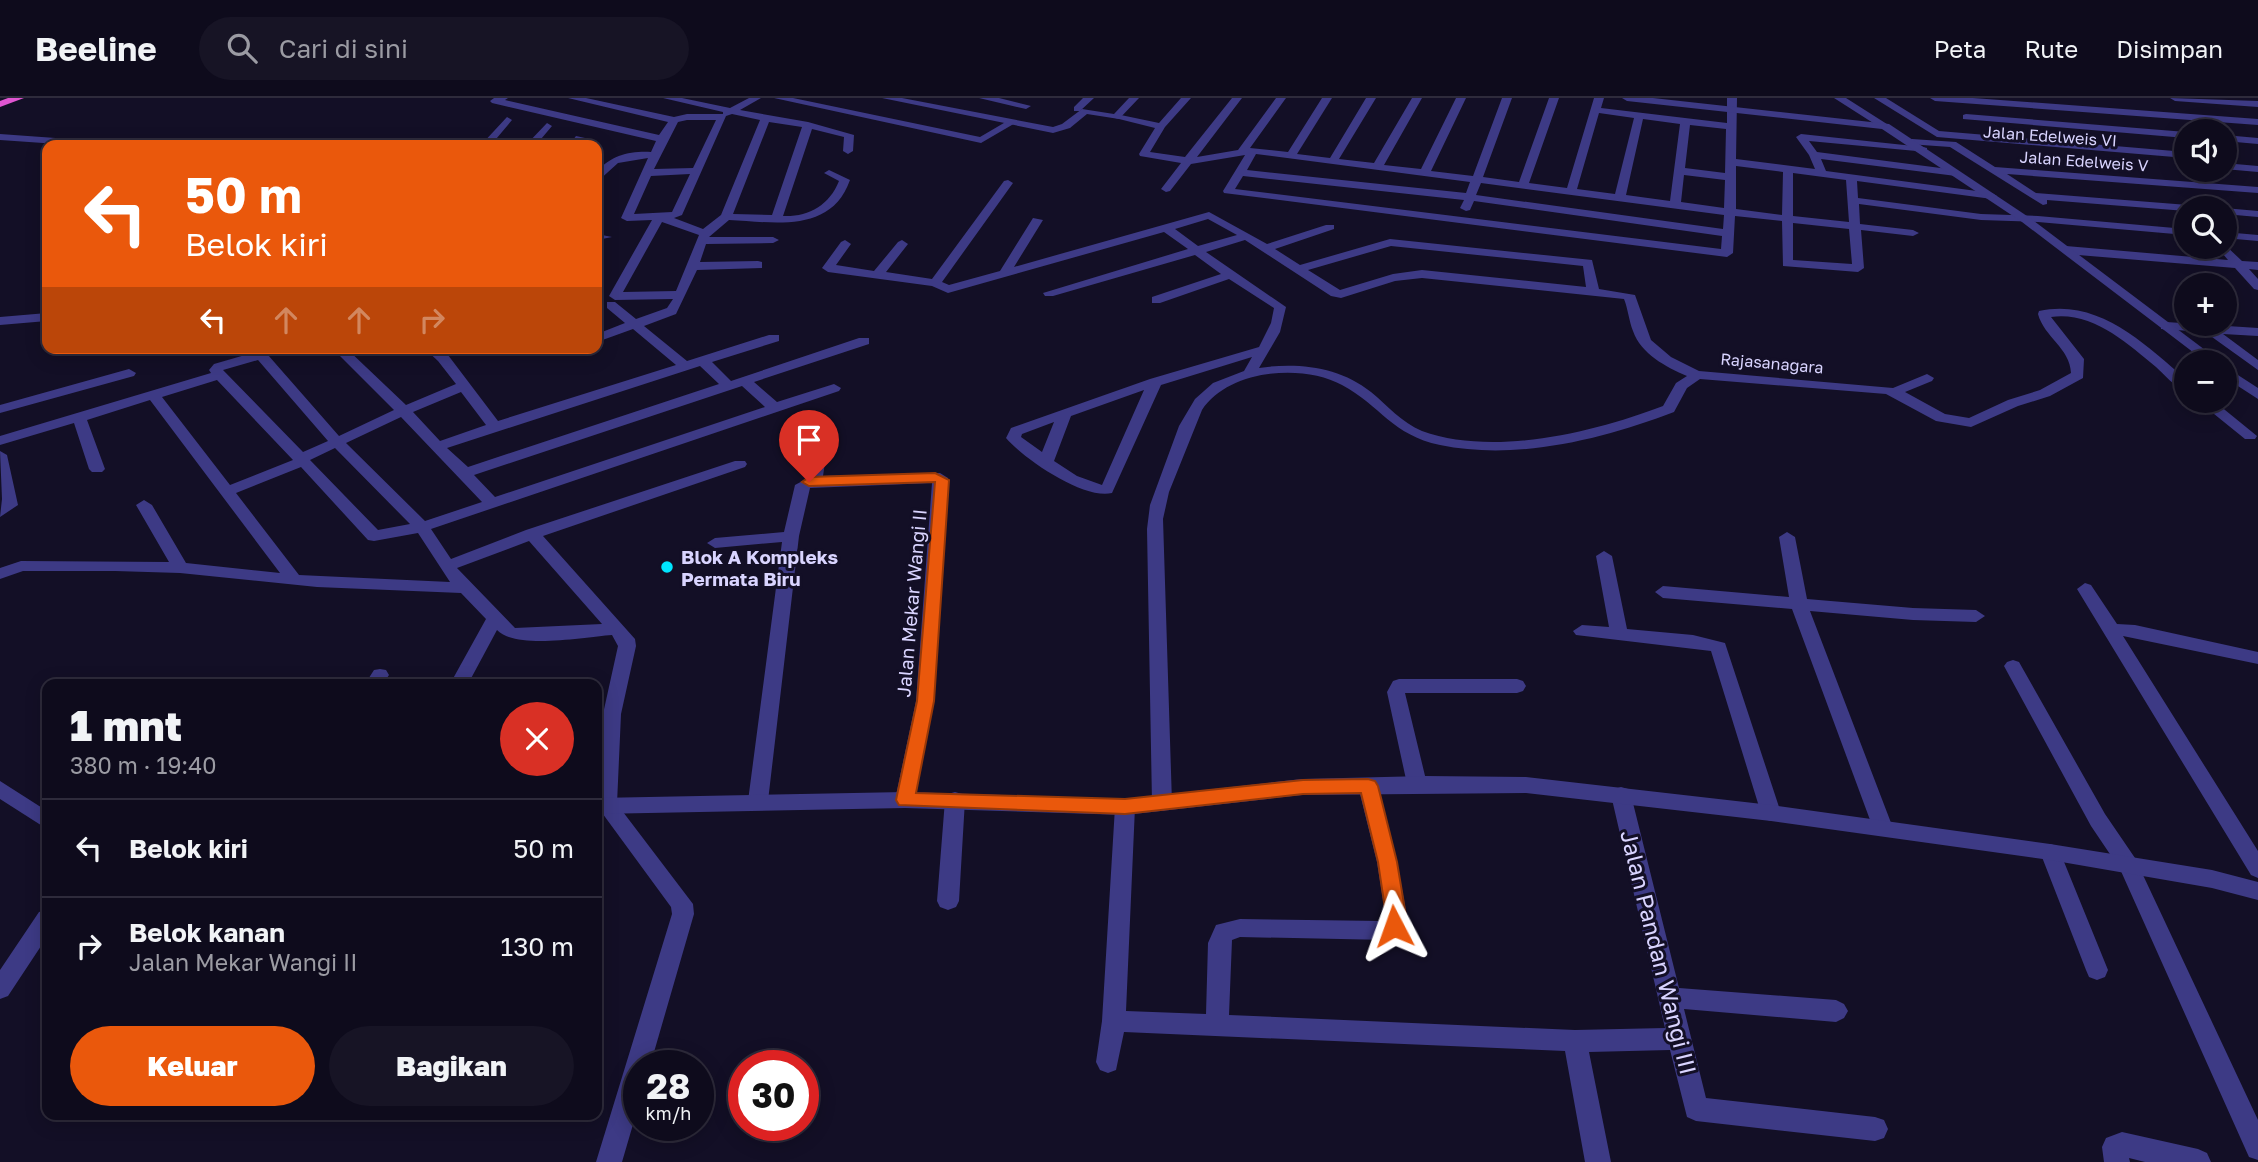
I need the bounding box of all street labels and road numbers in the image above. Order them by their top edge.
street label: Jalan Edelweis VI [1982,121,2118,151]
street label: Jalan Edelweis V [2019,147,2149,176]
street label: Rajasanagara [1720,349,1824,377]
street label: Jalan Mekar Wangi II [891,508,931,698]
street label: Jalan Pandan Wangi III [1615,827,1703,1077]

